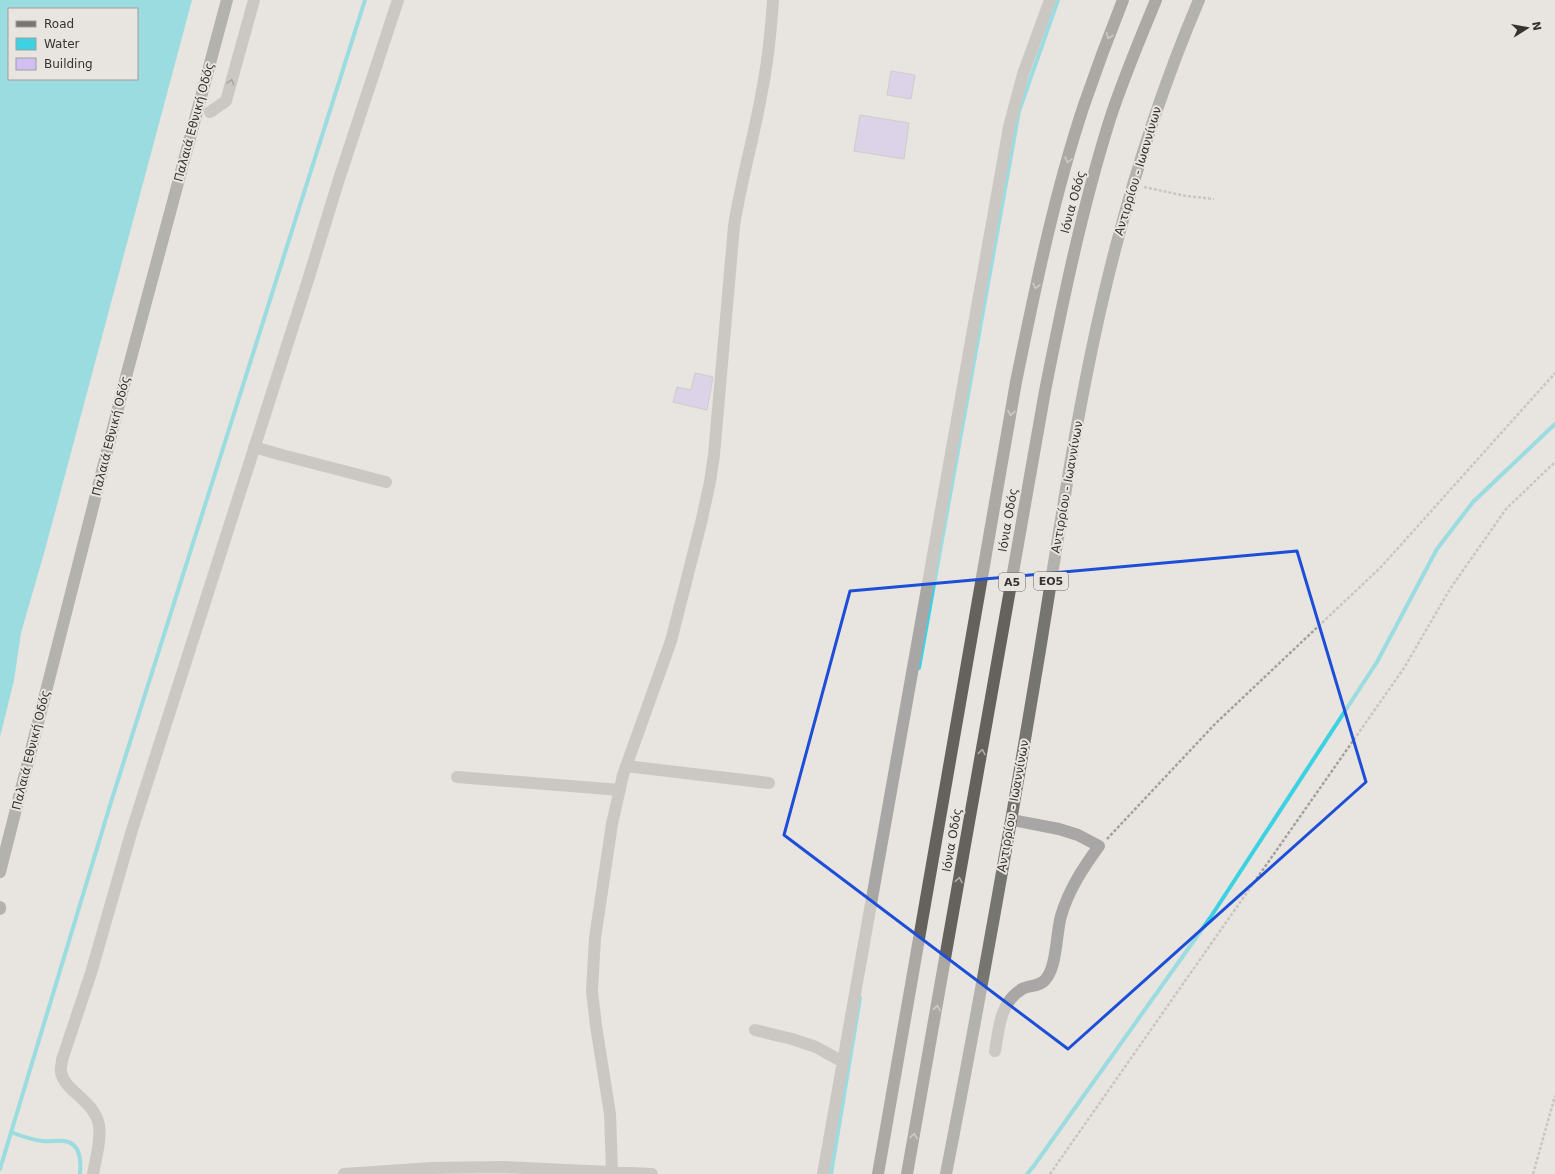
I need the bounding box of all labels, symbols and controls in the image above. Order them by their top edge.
legend [8,8,138,80]
north arrow [1507,8,1547,48]
text: Road [44,17,74,31]
text: N [1529,20,1544,32]
one-way arrow [1105,33,1113,40]
text: Water [44,37,80,51]
text: Building [44,57,93,71]
street label: Παλαιά Εθνική Οδός [171,61,217,183]
one-way arrow [227,79,235,85]
street label: Αντιρρίου - Ιωαννίνων [1112,105,1164,237]
one-way arrow [1064,156,1073,163]
street label: Ιόνια Οδός [1058,169,1088,235]
one-way arrow [1033,282,1041,289]
street label: Παλαιά Εθνική Οδός [89,375,133,497]
one-way arrow [1007,410,1016,416]
street label: Αντιρρίου - Ιωαννίνων [1048,419,1086,554]
street label: Ιόνια Οδός [996,487,1020,553]
road number: ΕΟ5 [1034,572,1068,590]
road number: Α5 [999,573,1025,591]
street label: Παλαιά Εθνική Οδός [9,689,53,811]
street label: Αντιρρίου - Ιωαννίνων [994,738,1032,873]
one-way arrow [977,748,985,755]
street label: Ιόνια Οδός [940,807,964,873]
one-way arrow [954,876,963,883]
one-way arrow [932,1004,940,1011]
one-way arrow [909,1132,918,1139]

